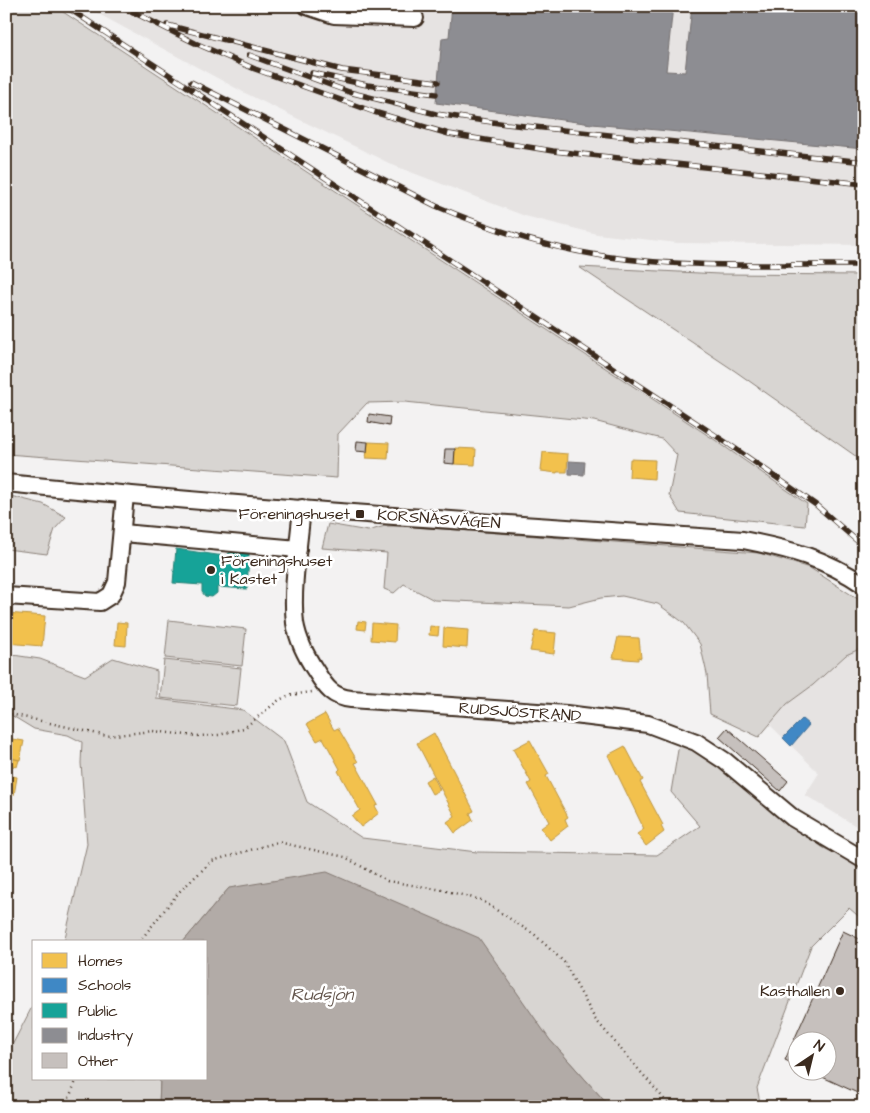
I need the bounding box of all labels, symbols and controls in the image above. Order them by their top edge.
place label: Föreningshuset [239,503,351,526]
street label: KORSNÄSVÄGEN [377,504,501,534]
marker: Föreningshuset [354,508,366,520]
place label: Föreningshuset i Kastet [221,550,333,590]
marker: Föreningshuset i Kastet [205,564,217,576]
street label: RUDSJÖSTRAND [458,697,582,727]
legend [32,940,208,1080]
text: Homes [78,951,123,972]
text: Schools [78,975,132,996]
place label: Kasthallen [760,980,830,1002]
water label: Rudsjön [291,982,355,1007]
marker: Kasthallen [834,985,846,997]
text: Public [78,1001,118,1022]
text: Industry [78,1025,133,1047]
north arrow [788,1030,838,1080]
text: N [810,1035,828,1057]
text: Other [78,1051,118,1072]

